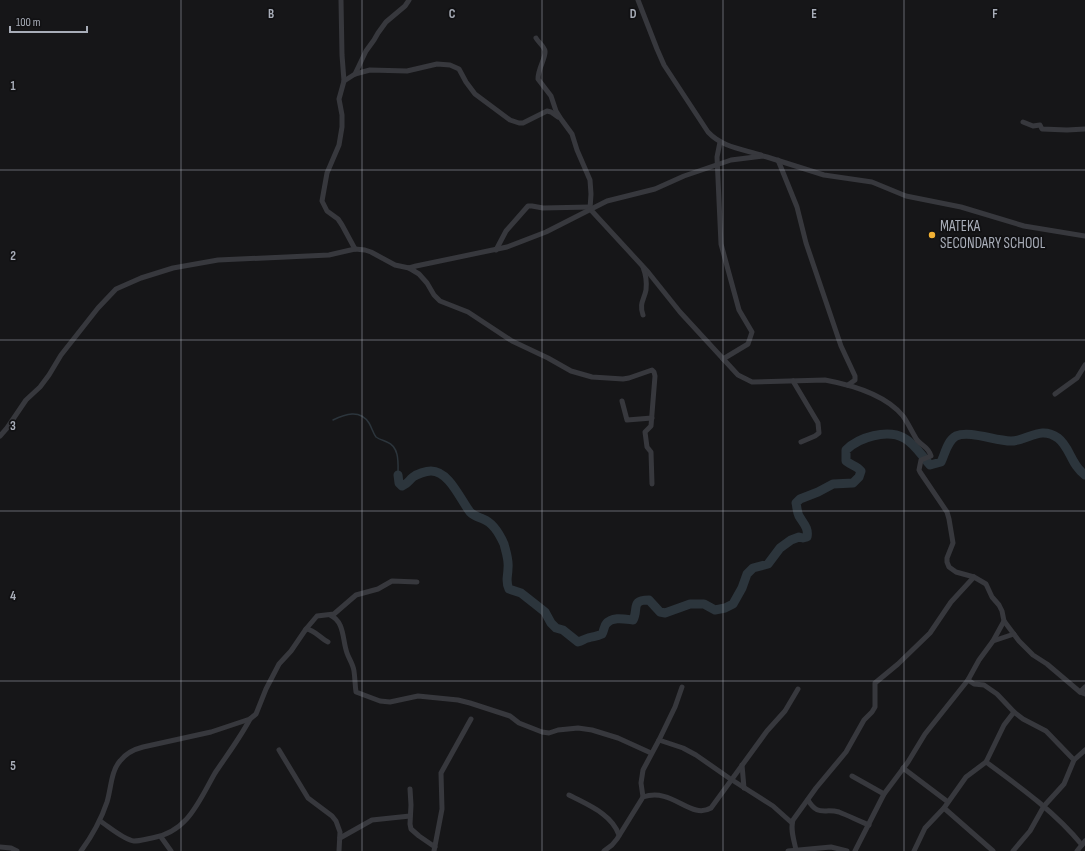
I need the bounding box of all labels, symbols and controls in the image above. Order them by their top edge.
text: B [268,6,274,22]
text: C [449,6,456,22]
text: D [630,6,637,22]
text: E [811,6,817,22]
text: F [992,6,998,22]
scale bar [10,8,87,34]
text: 100 m [16,15,41,30]
text: 1 [10,78,16,94]
place label: MATEKA SECONDARY SCHOOL [940,217,1046,253]
marker: MATEKA SECONDARY SCHOOL [927,230,937,240]
text: 2 [10,248,16,264]
text: 3 [10,418,16,434]
text: 4 [10,588,16,604]
text: 5 [10,758,16,774]

